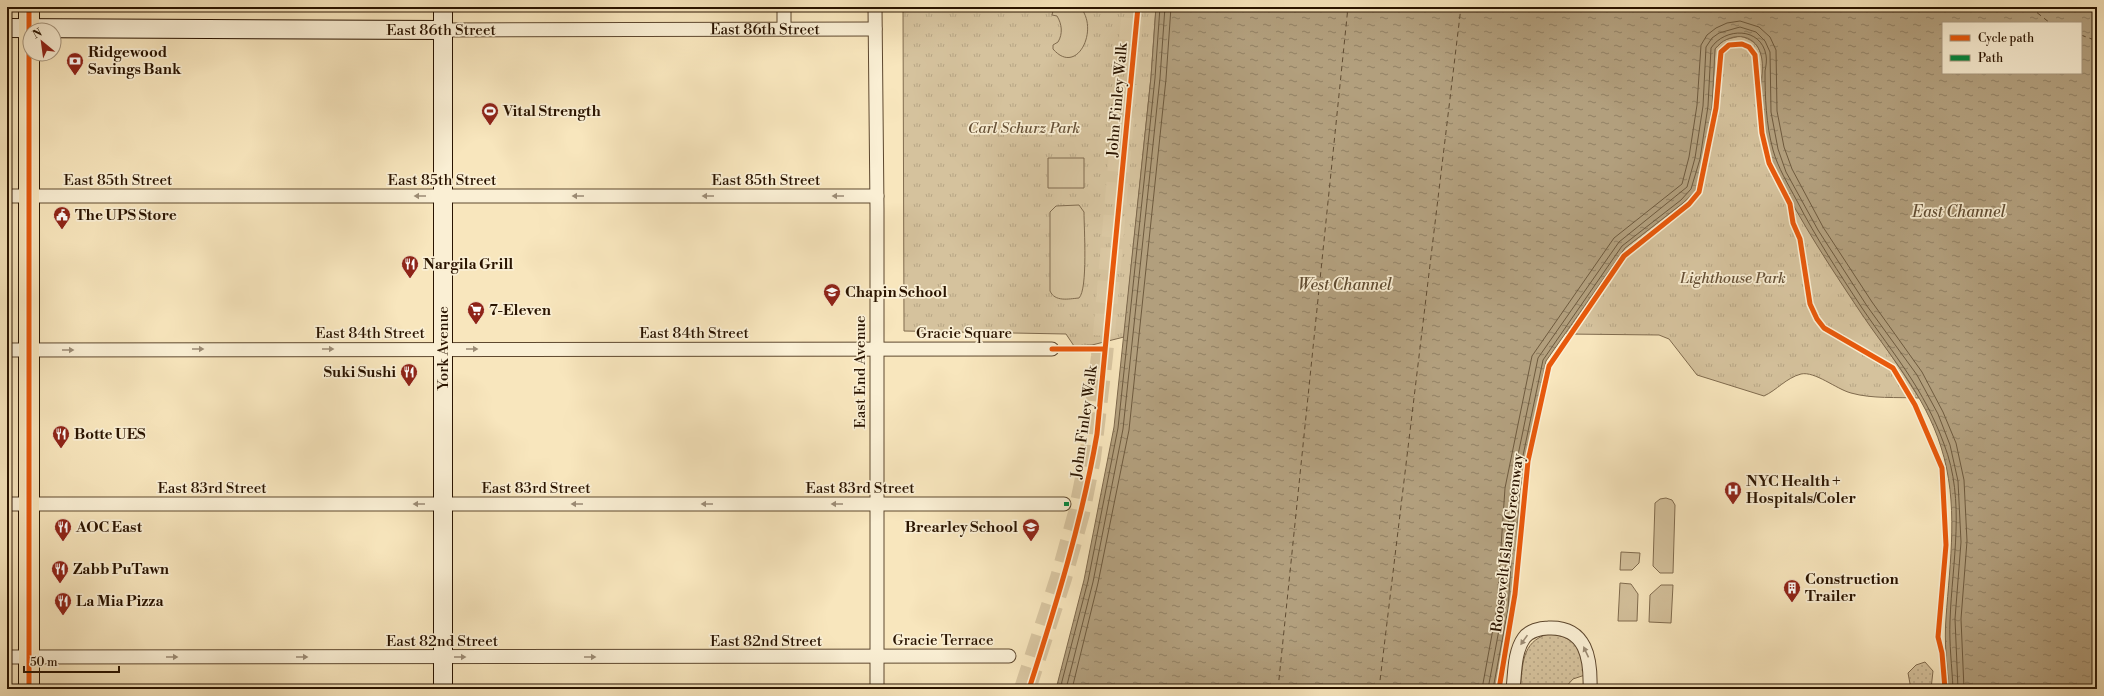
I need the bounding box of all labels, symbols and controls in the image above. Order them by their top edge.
street label: East 86th Street [710,20,821,39]
street label: East 86th Street [386,21,496,40]
north arrow [22,22,62,62]
legend [1942,22,2082,74]
text: N [30,26,45,42]
text: Cycle path [1978,31,2034,46]
street label: John Finley Walk [1103,41,1132,159]
place label: Ridgewood Savings Bank [88,43,182,79]
bank icon: Ridgewood Savings Bank [65,51,85,76]
text: Path [1978,51,2003,66]
sports icon: Vital Strength [480,101,500,126]
place label: Vital Strength [502,102,601,121]
park label: Carl Schurz Park [968,119,1080,138]
street label: East 85th Street [64,171,173,190]
street label: East 85th Street [388,171,497,190]
street label: East 85th Street [712,171,821,190]
one-way arrow [413,193,426,199]
one-way arrow [571,193,584,199]
one-way arrow [701,193,714,199]
one-way arrow [831,193,844,199]
water label: East Channel [1911,202,2006,222]
public building icon: The UPS Store [52,205,72,230]
place label: The UPS Store [75,206,177,225]
restaurant icon: Nargila Grill [400,254,420,279]
place label: Nargila Grill [423,255,513,274]
park label: Lighthouse Park [1679,269,1786,288]
water label: West Channel [1298,275,1393,295]
school or university icon: Chapin School [822,282,842,307]
place label: Chapin School [845,283,947,302]
supermarket icon: 7-Eleven [466,300,486,325]
place label: 7-Eleven [489,301,552,320]
street label: York Avenue [434,306,453,391]
street label: East End Avenue [851,315,870,429]
street label: East 84th Street [315,324,426,343]
street label: East 84th Street [639,324,750,343]
street label: Gracie Square [916,324,1012,343]
one-way arrow [192,346,205,352]
one-way arrow [322,346,335,352]
one-way arrow [466,346,479,352]
one-way arrow [62,347,75,353]
restaurant icon: Suki Sushi [399,362,419,387]
place label: Suki Sushi [324,363,396,382]
street label: John Finley Walk [1067,363,1102,481]
restaurant icon: Botte UES [51,424,71,449]
place label: Botte UES [74,425,146,444]
street label: Roosevelt Island Greenway [1487,452,1528,634]
place label: NYC Health + Hospitals/Coler [1746,472,1857,508]
street label: East 83rd Street [157,479,267,498]
street label: East 83rd Street [481,479,591,498]
street label: East 83rd Street [805,479,915,498]
hospital icon: NYC Health + Hospitals/Coler [1723,480,1743,505]
one-way arrow [412,501,425,507]
one-way arrow [570,501,583,507]
one-way arrow [700,501,713,507]
one-way arrow [830,501,843,507]
restaurant icon: AOC East [53,517,73,542]
school or university icon: Brearley School [1021,517,1041,542]
place label: AOC East [75,518,143,537]
place label: Brearley School [905,518,1018,537]
restaurant icon: Zabb PuTawn [50,559,70,584]
place label: Zabb PuTawn [73,560,170,579]
place label: Construction Trailer [1805,570,1900,606]
building icon: Construction Trailer [1782,578,1802,603]
restaurant icon: La Mia Pizza [53,591,73,616]
place label: La Mia Pizza [76,592,165,611]
street label: Gracie Terrace [893,631,993,650]
street label: East 82nd Street [386,632,499,651]
street label: East 82nd Street [710,632,823,651]
one-way arrow [1520,635,1528,645]
one-way arrow [1583,646,1589,657]
scale bar [24,648,119,674]
one-way arrow [166,654,179,660]
one-way arrow [296,654,309,660]
one-way arrow [454,654,467,660]
one-way arrow [584,654,597,660]
text: 50 m [30,655,58,670]

